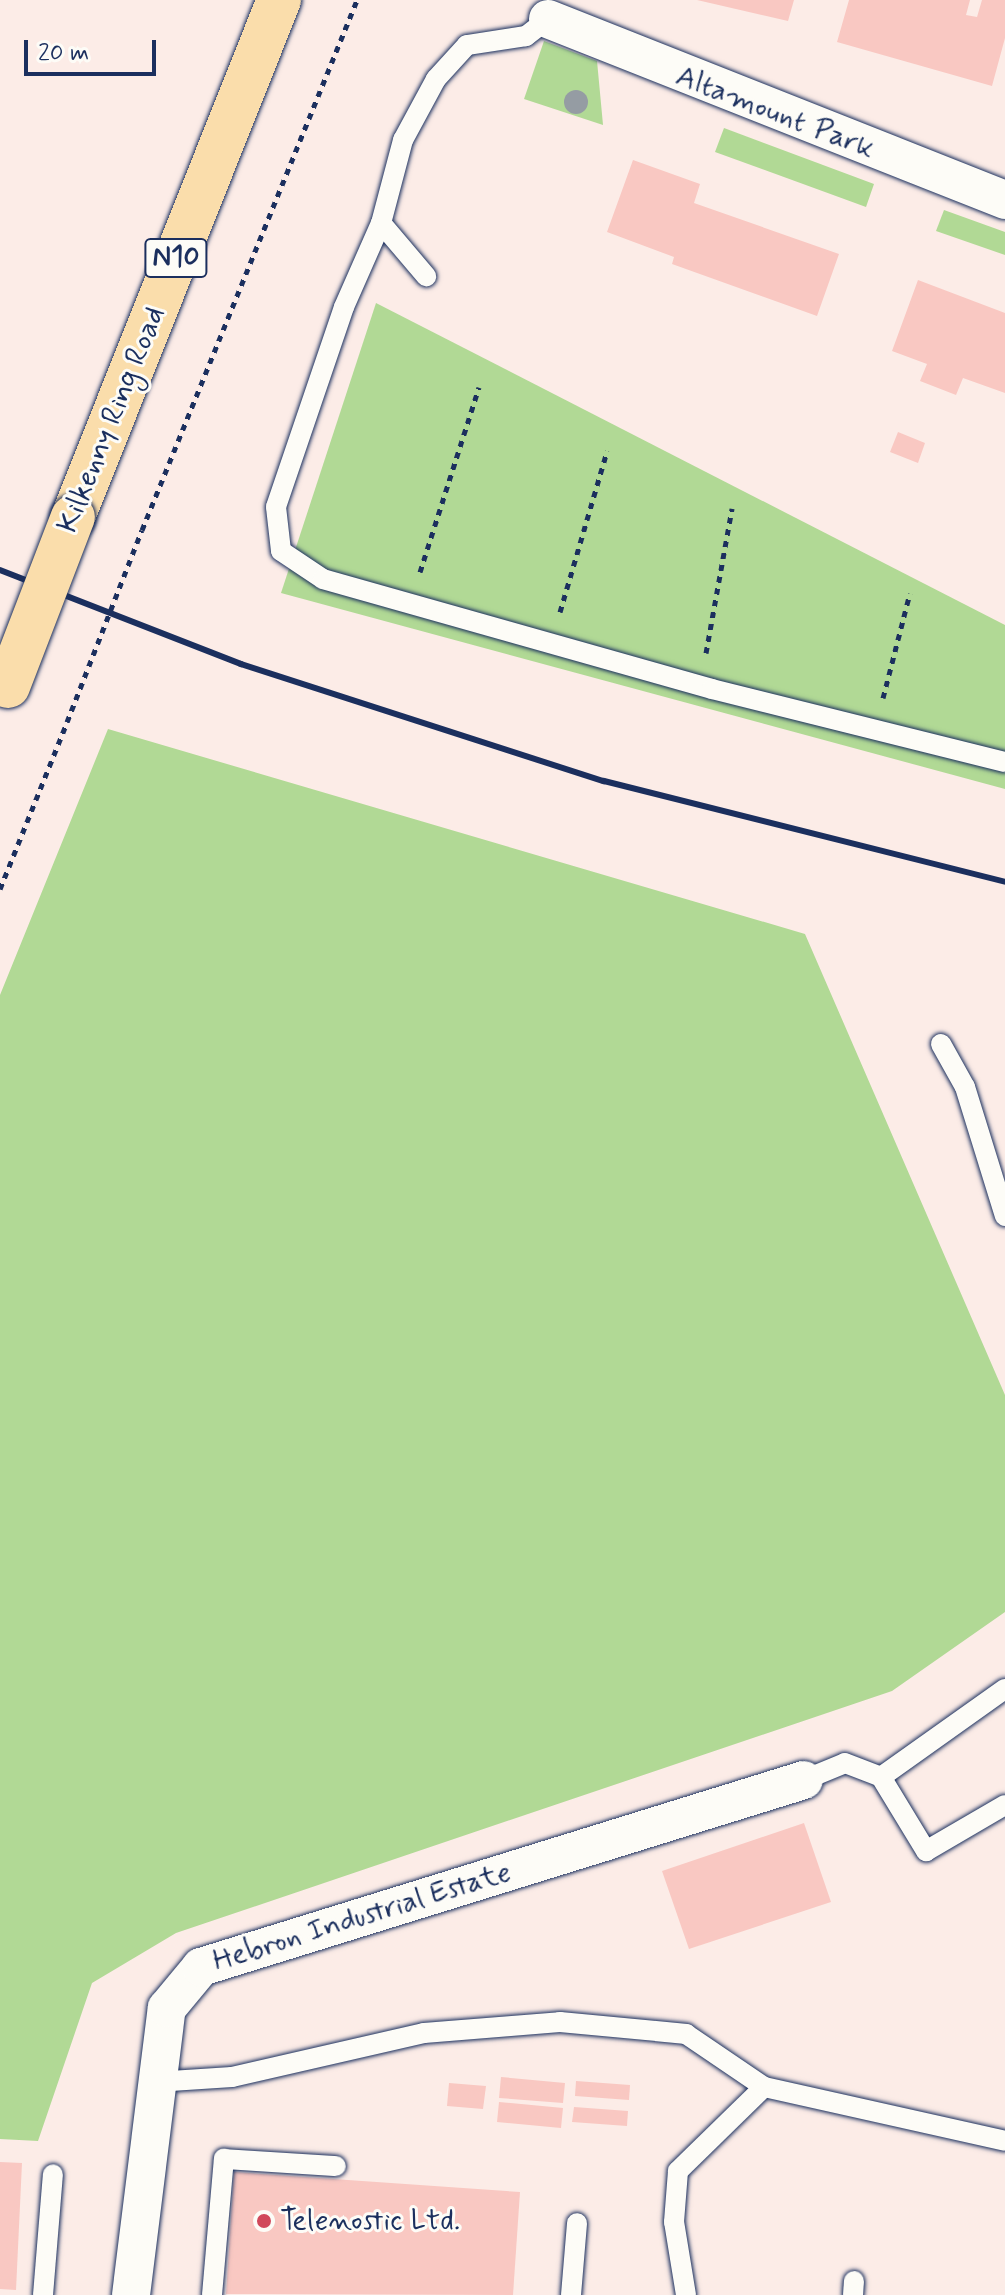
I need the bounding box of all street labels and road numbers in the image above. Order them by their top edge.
street label: Altamount Park [673,60,877,166]
road number: N10 [144,234,208,282]
street label: Kilkenny Ring Road [50,302,174,538]
street label: Hebron Industrial Estate [210,1855,514,1979]

